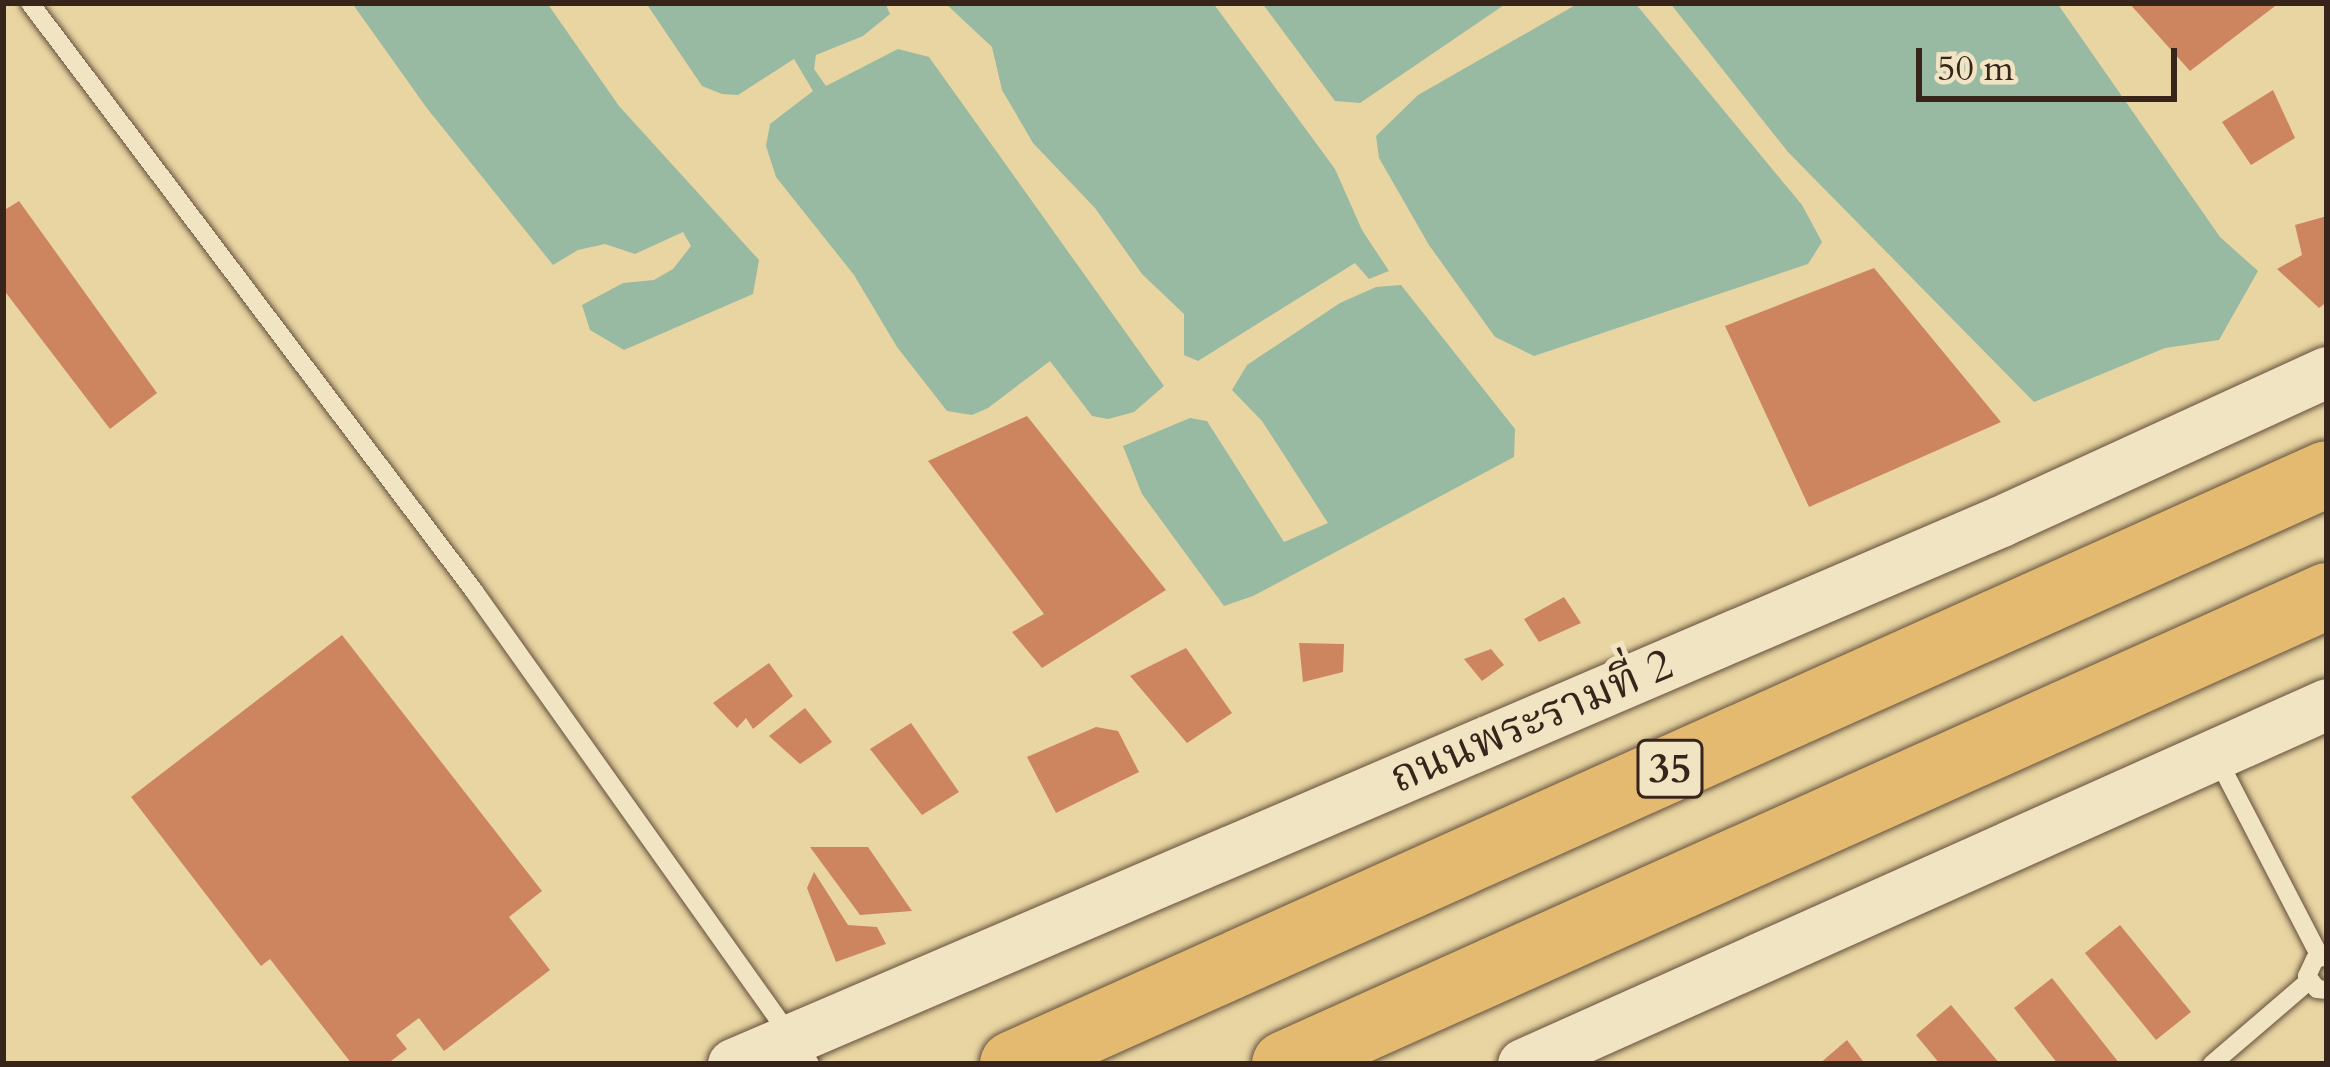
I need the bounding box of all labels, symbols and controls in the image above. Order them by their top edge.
scale bar [1922,24,2183,98]
text: 50 m [1937,44,2014,93]
street label: ถนนพระรามที่ 2 [1382,637,1680,805]
road number: 35 [1634,733,1706,805]

